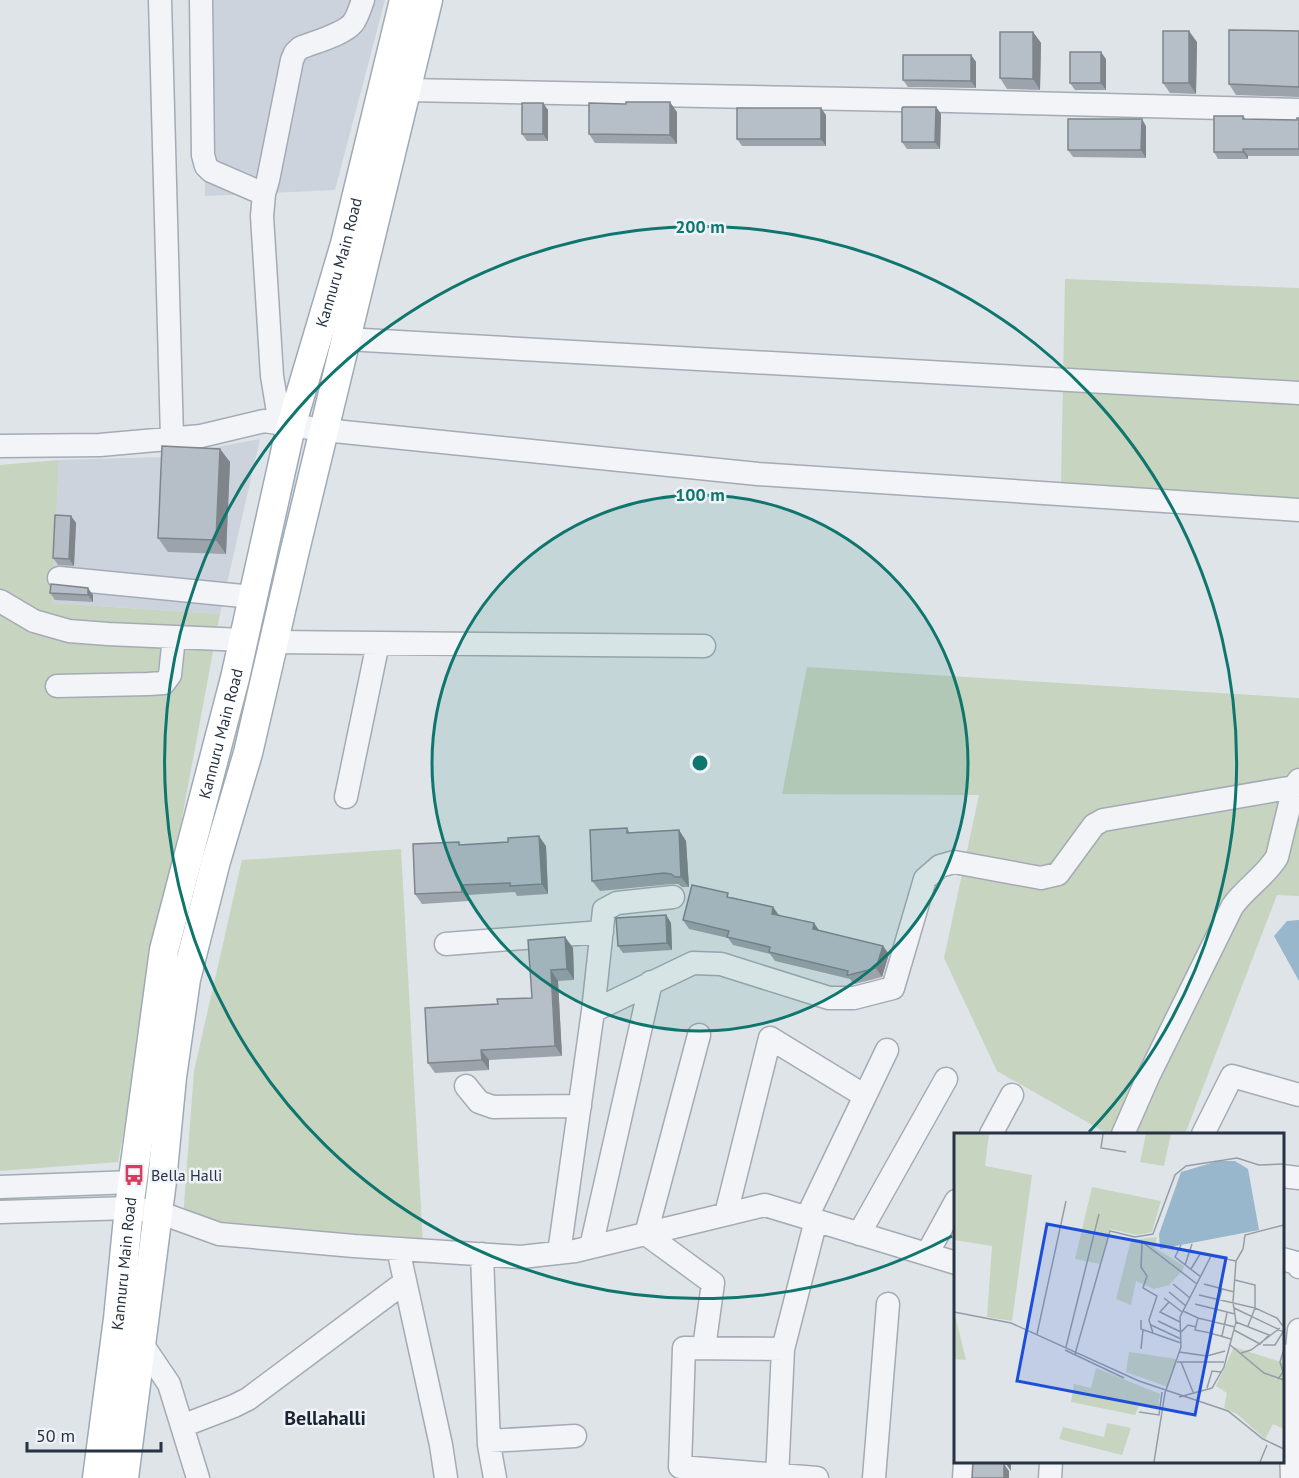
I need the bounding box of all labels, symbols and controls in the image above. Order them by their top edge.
street label: Kannuru Main Road [311,196,366,329]
text: 200 m [675,215,725,238]
text: 100 m [675,483,725,506]
street label: Kannuru Main Road [194,667,247,801]
centre of rings [690,753,710,773]
inset map [954,1133,1284,1463]
bus stop icon: Bella Halli [122,1163,146,1187]
place label: Bella Halli [151,1165,222,1185]
street label: Kannuru Main Road [107,1196,140,1331]
district label: Bellahalli [284,1405,366,1431]
scale bar [27,1415,160,1453]
text: 50 m [36,1424,75,1447]

